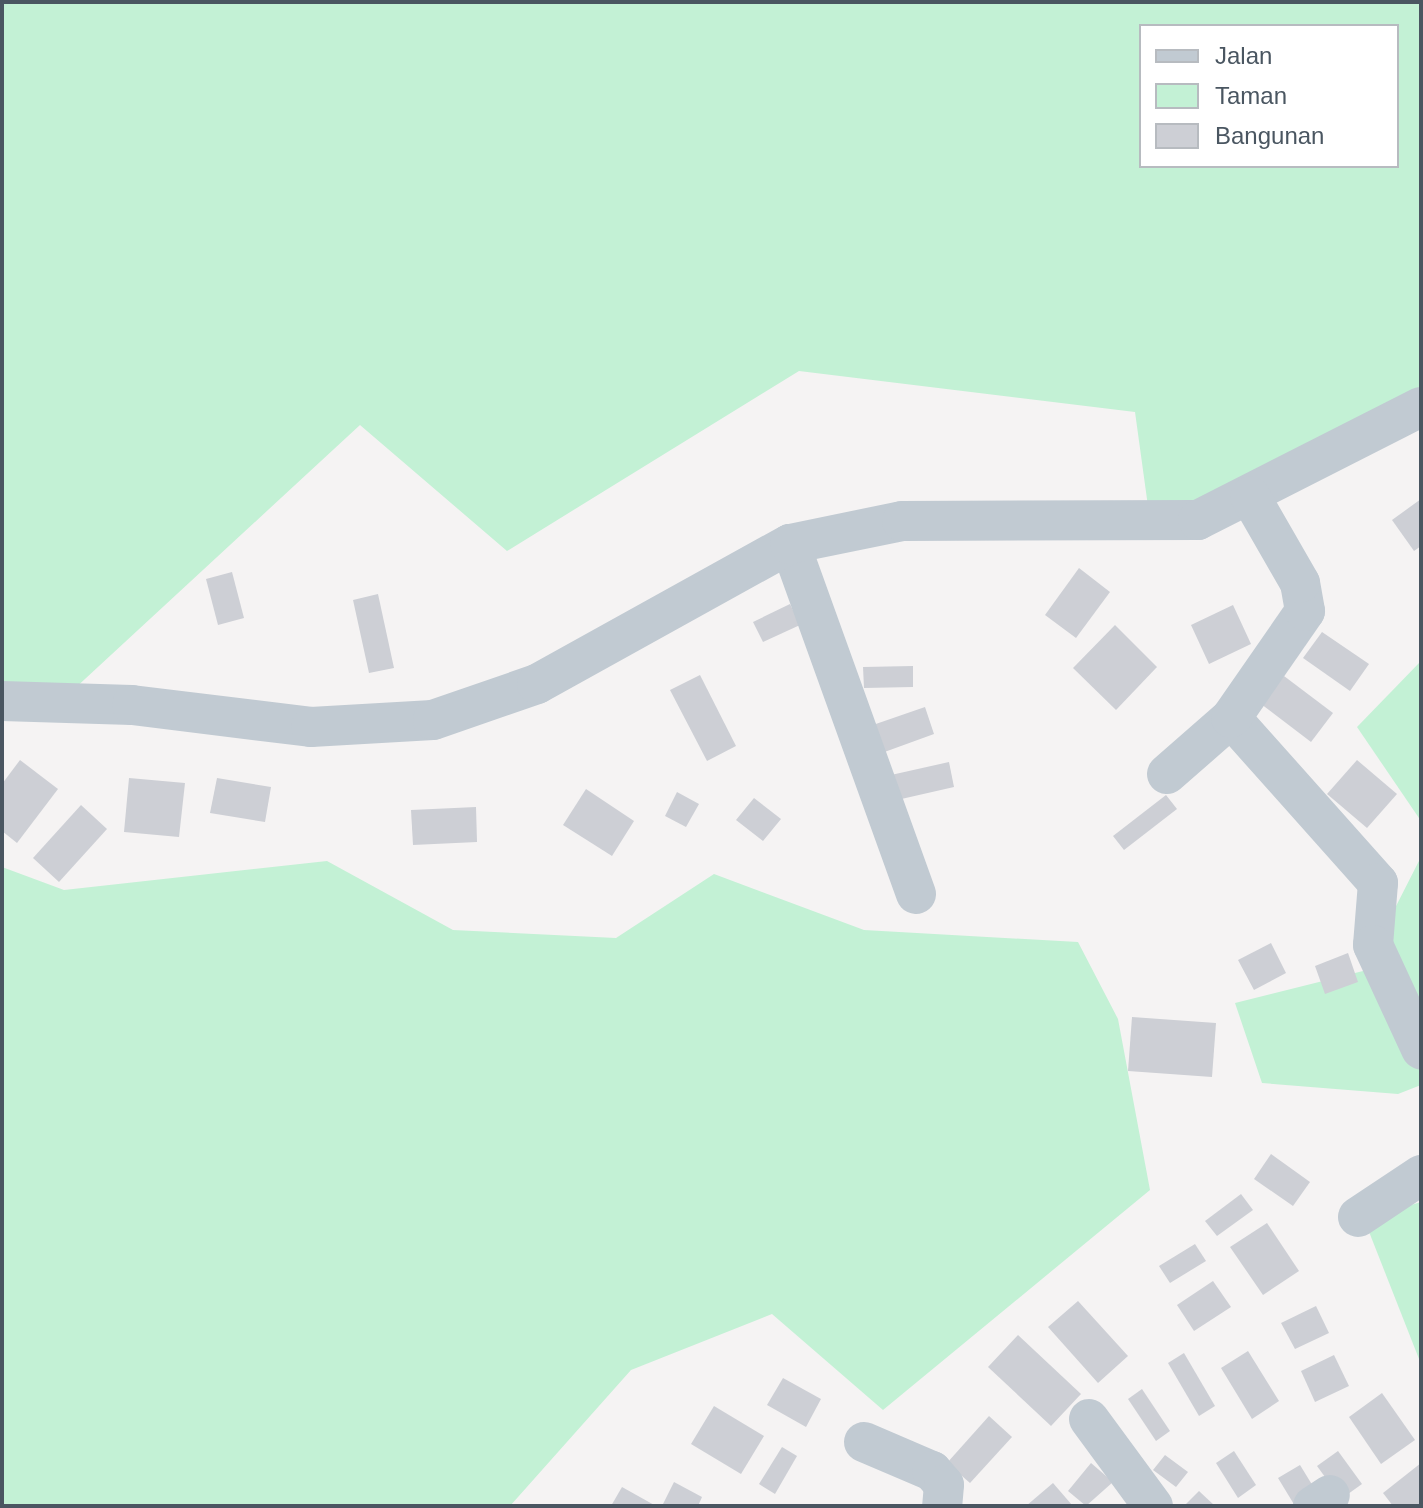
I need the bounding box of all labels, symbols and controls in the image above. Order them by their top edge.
legend [1139,24,1399,168]
text: Jalan [1215,42,1272,69]
text: Taman [1215,82,1287,109]
text: Bangunan [1215,122,1324,149]

